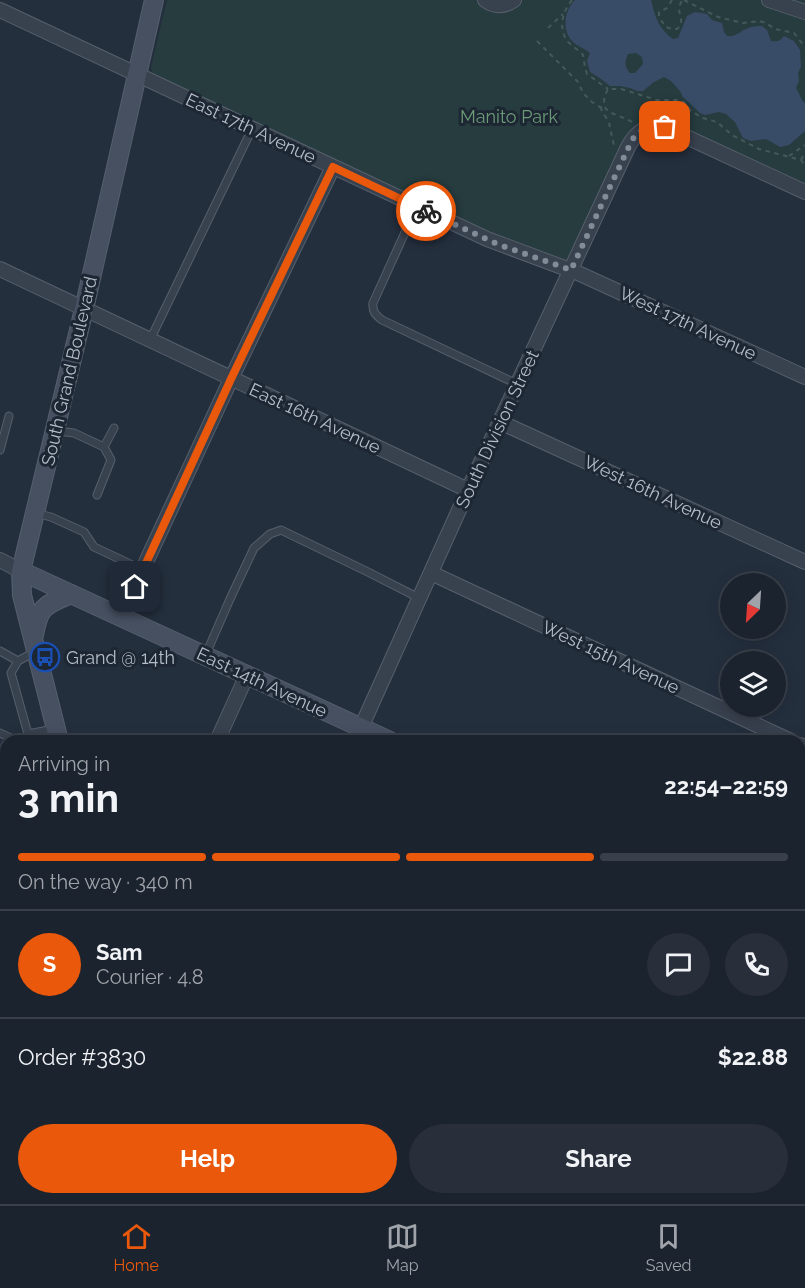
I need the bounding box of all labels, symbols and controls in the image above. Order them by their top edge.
street label: East 17th Avenue [183,89,320,167]
pin [639,101,690,152]
park label: Manito Park [460,106,558,127]
icon: bag [648,110,681,143]
courier [396,181,456,241]
icon: bike [410,195,443,228]
street label: South Grand Boulevard [37,274,101,468]
street label: West 17th Avenue [616,282,760,364]
street label: South Division Street [451,347,543,511]
street label: East 16th Avenue [246,378,384,458]
street label: West 16th Avenue [581,451,726,533]
pin [109,561,160,612]
icon: home [118,570,151,603]
north arrow [720,573,786,639]
map controls [720,573,786,717]
street label: West 15th Avenue [539,616,683,698]
bus stop icon: Grand @ 14th [29,641,61,673]
street label: East 14th Avenue [194,643,331,722]
place label: Grand @ 14th [66,647,175,668]
button: layers [720,651,786,717]
text: Arriving in [18,752,110,776]
text: 22:54–22:59 [664,773,788,799]
text: 3 min [18,775,119,821]
text: On the way · 340 m [18,870,193,894]
button: chat [647,933,710,996]
button: phone [725,933,788,996]
text: Sam [96,939,143,965]
text: S [43,951,56,977]
text: Courier · 4.8 [96,965,204,989]
text: Order #3830 [18,1044,146,1070]
text: $22.88 [718,1044,788,1070]
button: Help [18,1124,397,1193]
button: Share [409,1124,788,1193]
tab: Home [113,1220,159,1275]
tab: Map [386,1220,419,1275]
tab: Saved [646,1220,691,1275]

